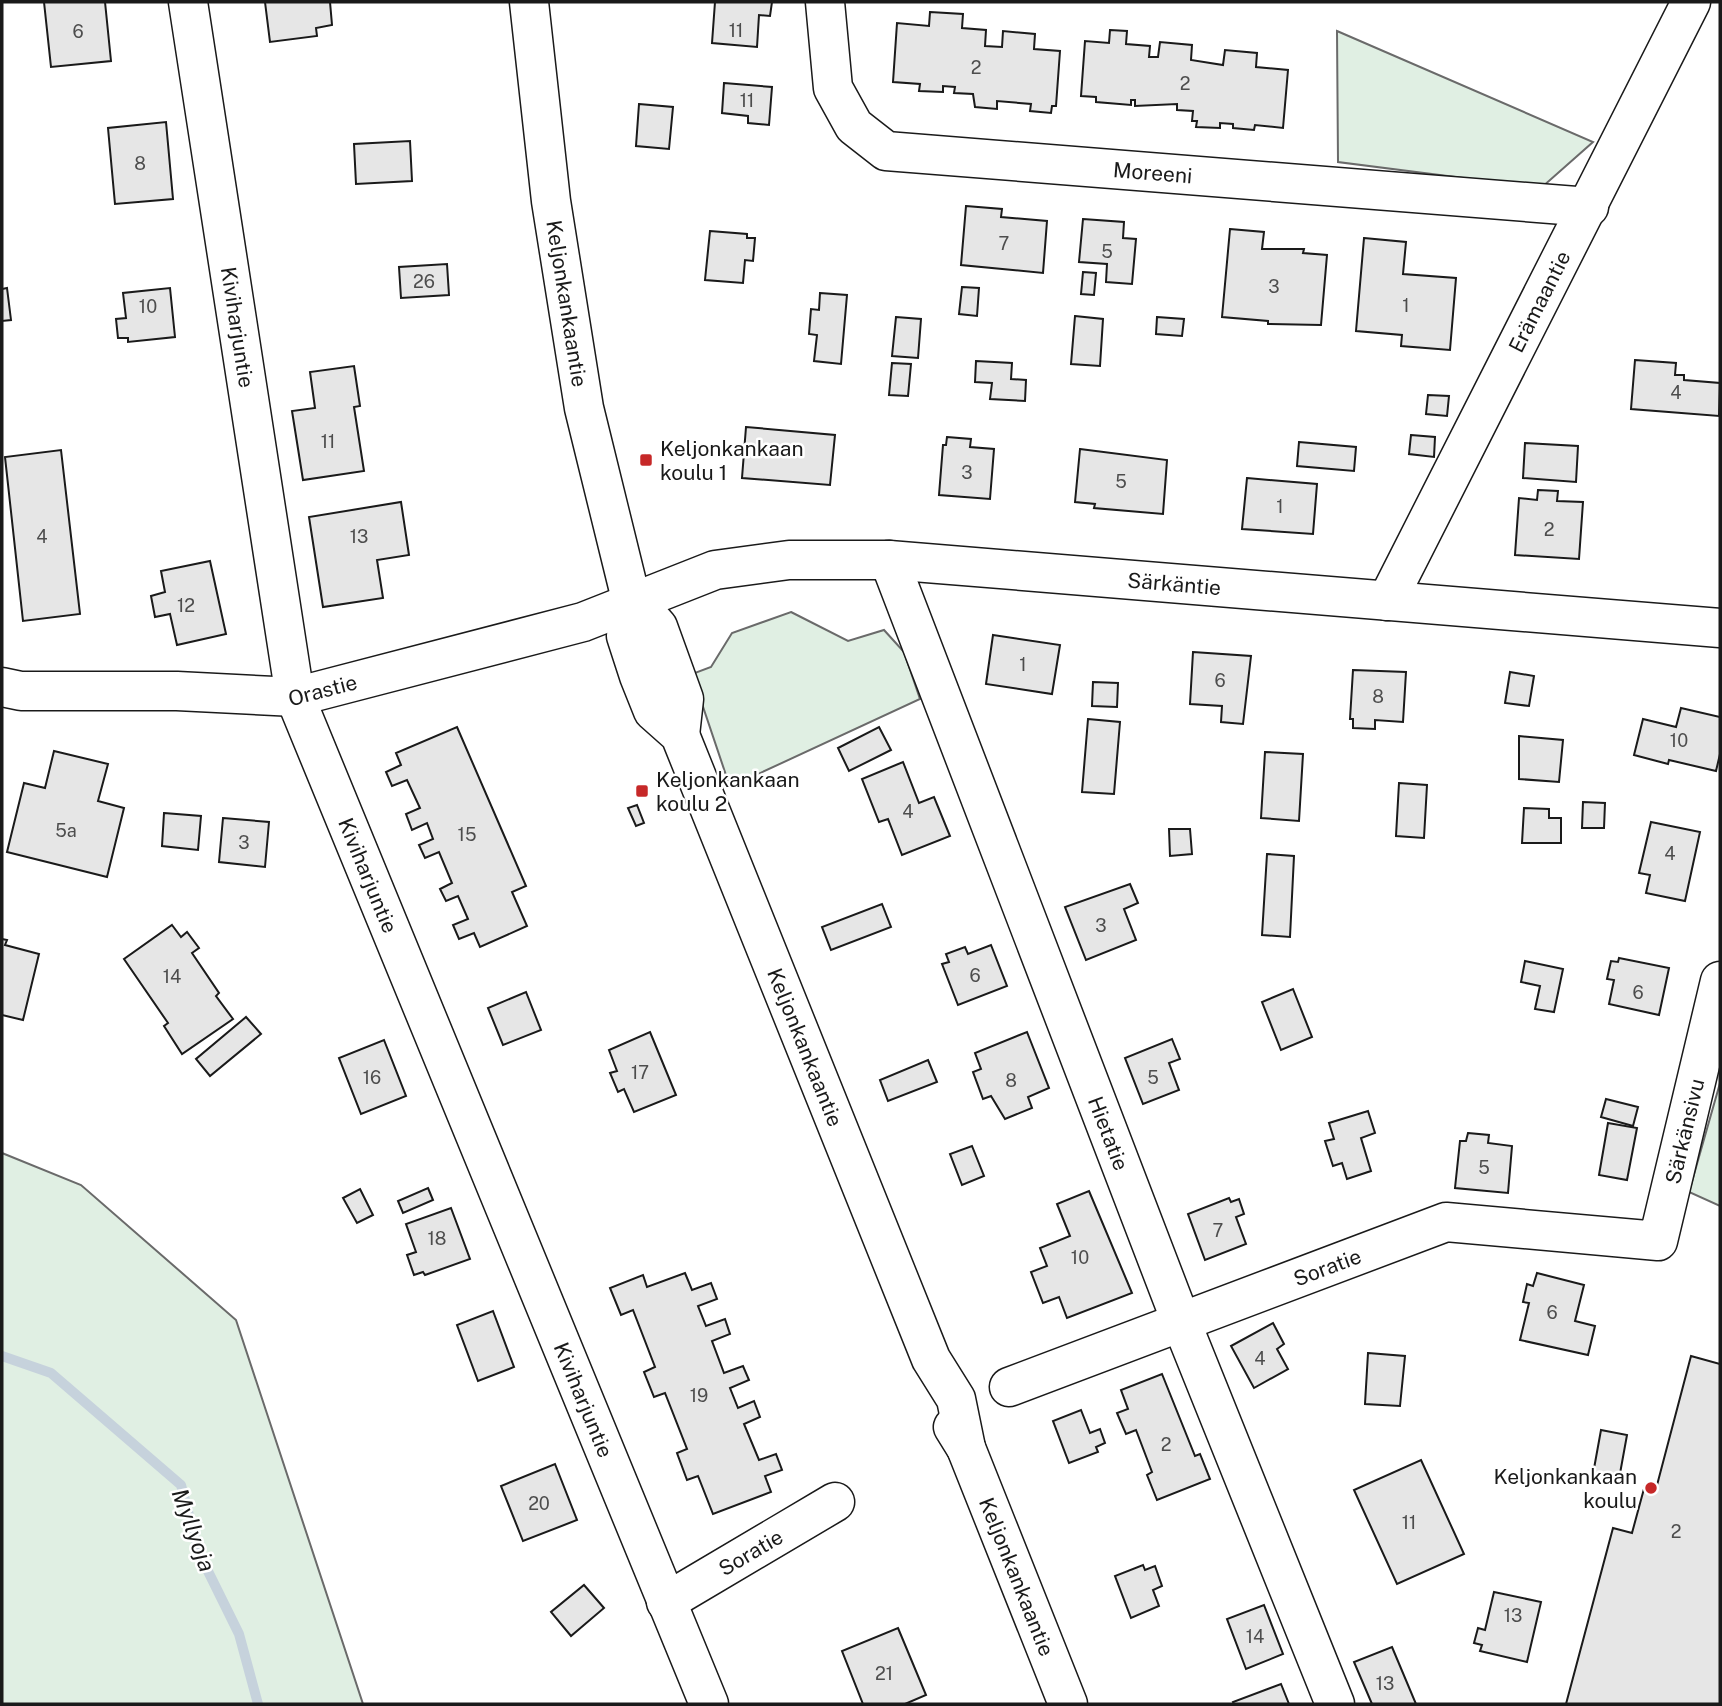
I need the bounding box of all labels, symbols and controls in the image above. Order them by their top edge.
house number: 11 [729,20,743,41]
house number: 6 [72,21,84,42]
house number: 2 [971,57,981,78]
house number: 2 [1180,73,1190,94]
house number: 11 [740,90,754,111]
house number: 8 [134,153,146,174]
street label: Moreeni [1112,157,1193,188]
street label: Keljonkankaantie [542,218,593,389]
house number: 7 [999,233,1009,254]
house number: 5 [1101,241,1113,262]
street label: Erämaantie [1503,246,1575,356]
street label: Kiviharjuntie [216,265,260,389]
house number: 26 [413,271,435,292]
house number: 3 [1268,276,1280,297]
house number: 1 [1402,295,1410,316]
house number: 10 [139,296,157,317]
house number: 4 [1670,382,1682,403]
house number: 11 [321,431,335,452]
place label: Keljonkankaan koulu 1 [660,436,804,485]
marker: Keljonkankaan koulu 1 [638,452,654,468]
house number: 3 [961,462,973,483]
house number: 5 [1115,471,1127,492]
house number: 1 [1276,496,1284,517]
house number: 2 [1544,519,1554,540]
house number: 4 [36,526,48,547]
house number: 13 [350,526,368,547]
street label: Särkäntie [1126,567,1222,600]
house number: 12 [177,595,195,616]
house number: 1 [1019,654,1027,675]
street label: Orastie [285,669,360,711]
house number: 6 [1214,670,1226,691]
house number: 8 [1372,686,1384,707]
house number: 10 [1670,730,1688,751]
place label: Keljonkankaan koulu 2 [656,767,800,816]
marker: Keljonkankaan koulu 2 [634,783,650,799]
house number: 4 [902,801,914,822]
street label: Kiviharjuntie [334,814,403,937]
house number: 5a [55,820,77,841]
house number: 15 [458,824,476,845]
house number: 3 [238,832,250,853]
house number: 4 [1664,843,1676,864]
house number: 3 [1095,915,1107,936]
street label: Keljonkankaantie [763,964,849,1130]
house number: 6 [969,965,981,986]
house number: 14 [163,966,181,987]
house number: 6 [1632,982,1644,1003]
house number: 17 [631,1062,649,1083]
house number: 16 [363,1067,381,1088]
house number: 5 [1147,1067,1159,1088]
house number: 8 [1005,1070,1017,1091]
street label: Särkänsivu [1660,1076,1709,1186]
street label: Hietatie [1083,1093,1134,1174]
house number: 5 [1478,1157,1490,1178]
house number: 7 [1213,1220,1223,1241]
house number: 18 [428,1228,446,1249]
street label: Soratie [1290,1243,1364,1291]
house number: 10 [1071,1247,1089,1268]
house number: 6 [1546,1302,1558,1323]
street label: Kiviharjuntie [549,1338,619,1461]
house number: 4 [1254,1348,1266,1369]
house number: 19 [690,1385,708,1406]
house number: 2 [1161,1434,1171,1455]
place label: Keljonkankaan koulu [1493,1464,1637,1513]
marker: Keljonkankaan koulu [1643,1480,1659,1496]
water label: Myllyoja [167,1485,221,1575]
house number: 20 [528,1493,550,1514]
street label: Keljonkankaantie [974,1494,1060,1659]
house number: 11 [1402,1512,1416,1533]
house number: 2 [1671,1521,1681,1542]
street label: Soratie [714,1523,787,1581]
house number: 13 [1504,1605,1522,1626]
house number: 14 [1246,1626,1264,1647]
house number: 21 [875,1663,893,1684]
house number: 13 [1376,1673,1394,1694]

